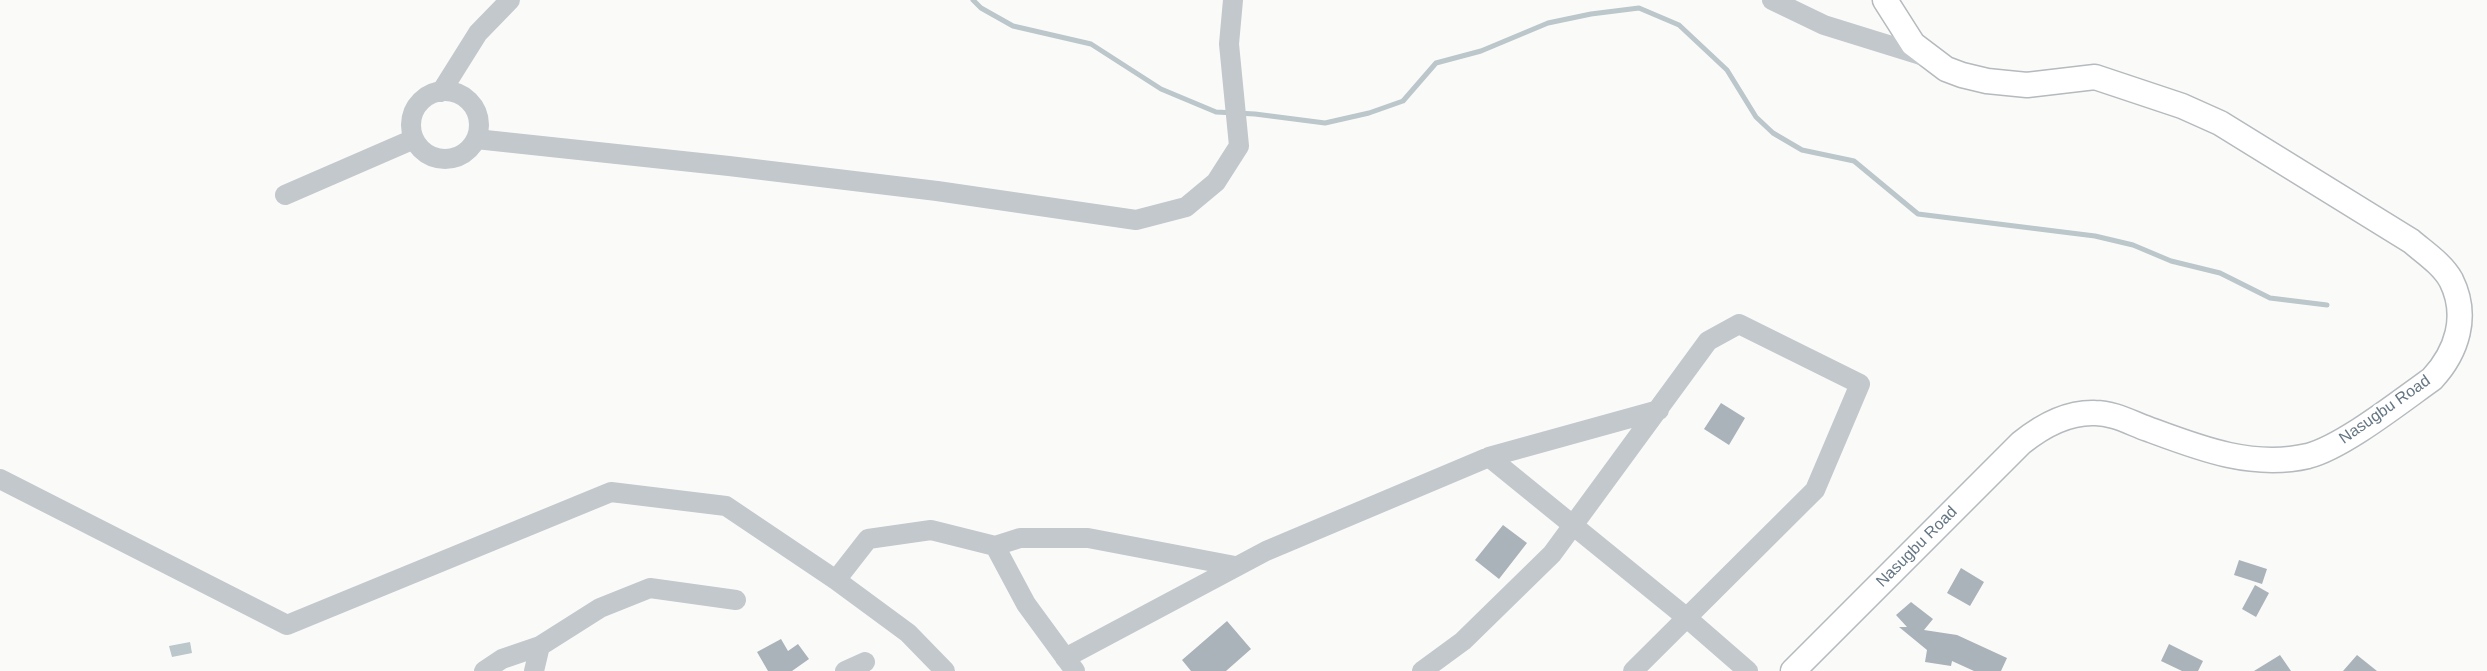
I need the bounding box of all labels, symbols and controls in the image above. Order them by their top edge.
street label: Nasugbu Road [2336,372,2434,448]
street label: Nasugbu Road [1872,502,1962,592]

